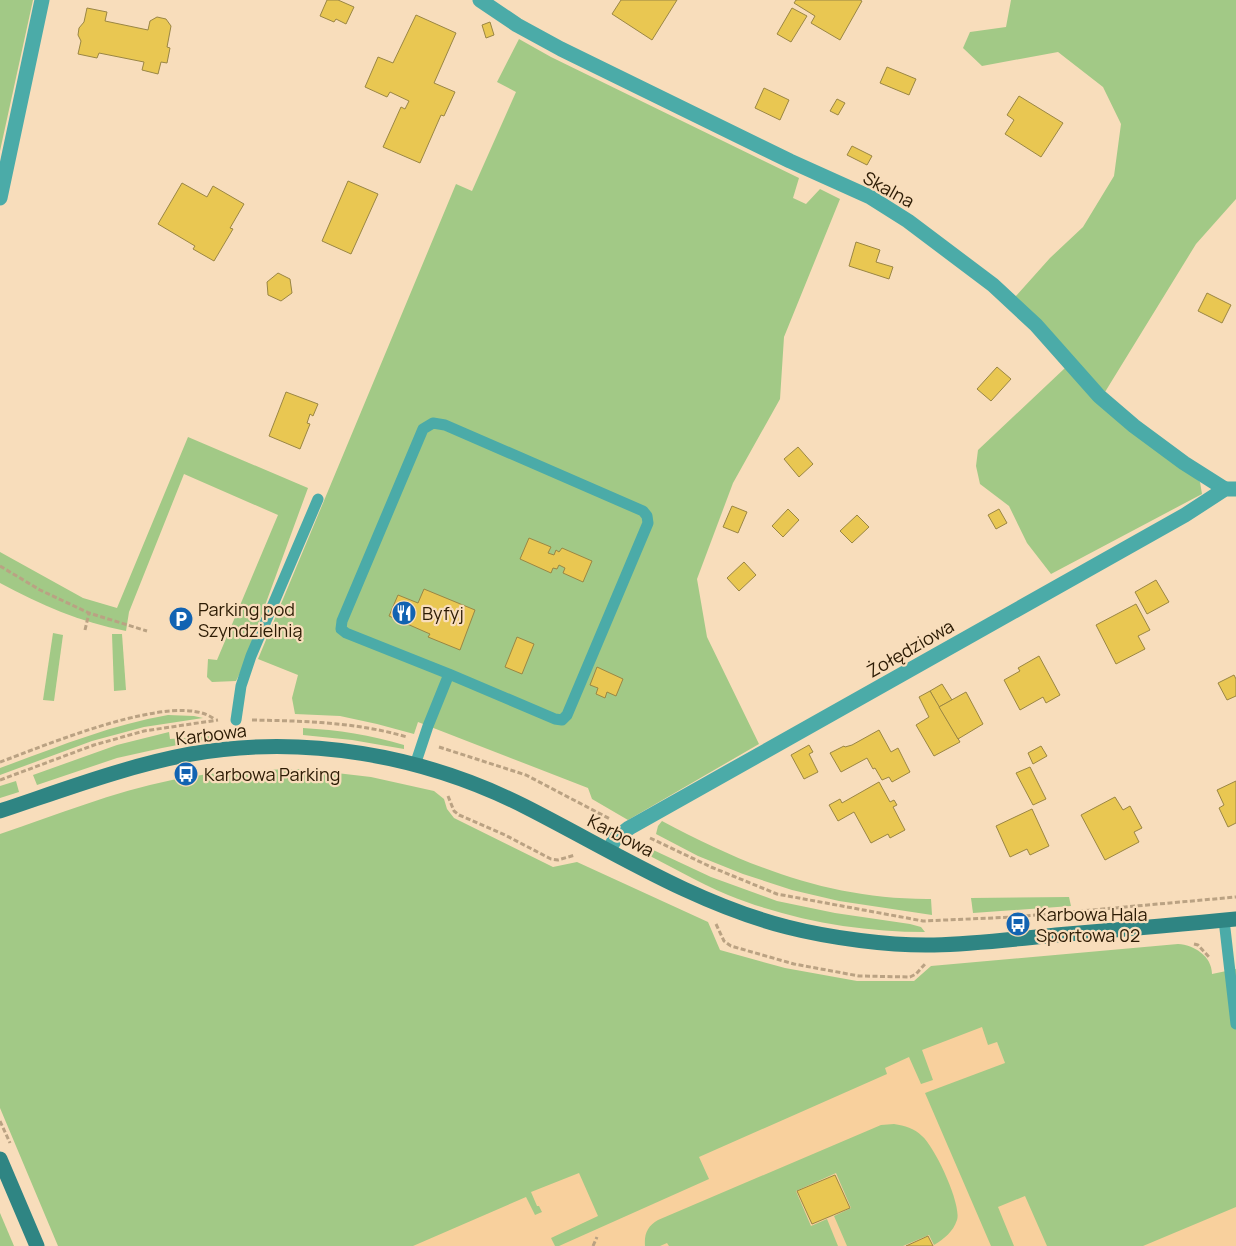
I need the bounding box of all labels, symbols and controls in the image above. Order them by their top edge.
street label: Skalna [859,165,919,213]
place label: Parking pod Szyndzielnią [198,597,302,642]
restaurant icon: Byfyj [391,600,417,626]
place label: Byfyj [422,601,464,625]
parking icon: Parking pod Szyndzielnią [168,606,194,632]
street label: Żołędziowa [862,613,958,683]
street label: Karbowa [174,718,248,750]
bus stop icon: Karbowa Parking [173,761,199,787]
place label: Karbowa Parking [204,762,340,786]
street label: Karbowa [584,808,658,862]
place label: Karbowa Hala Sportowa 02 [1036,902,1148,947]
bus stop icon: Karbowa Hala Sportowa 02 [1005,911,1031,937]

